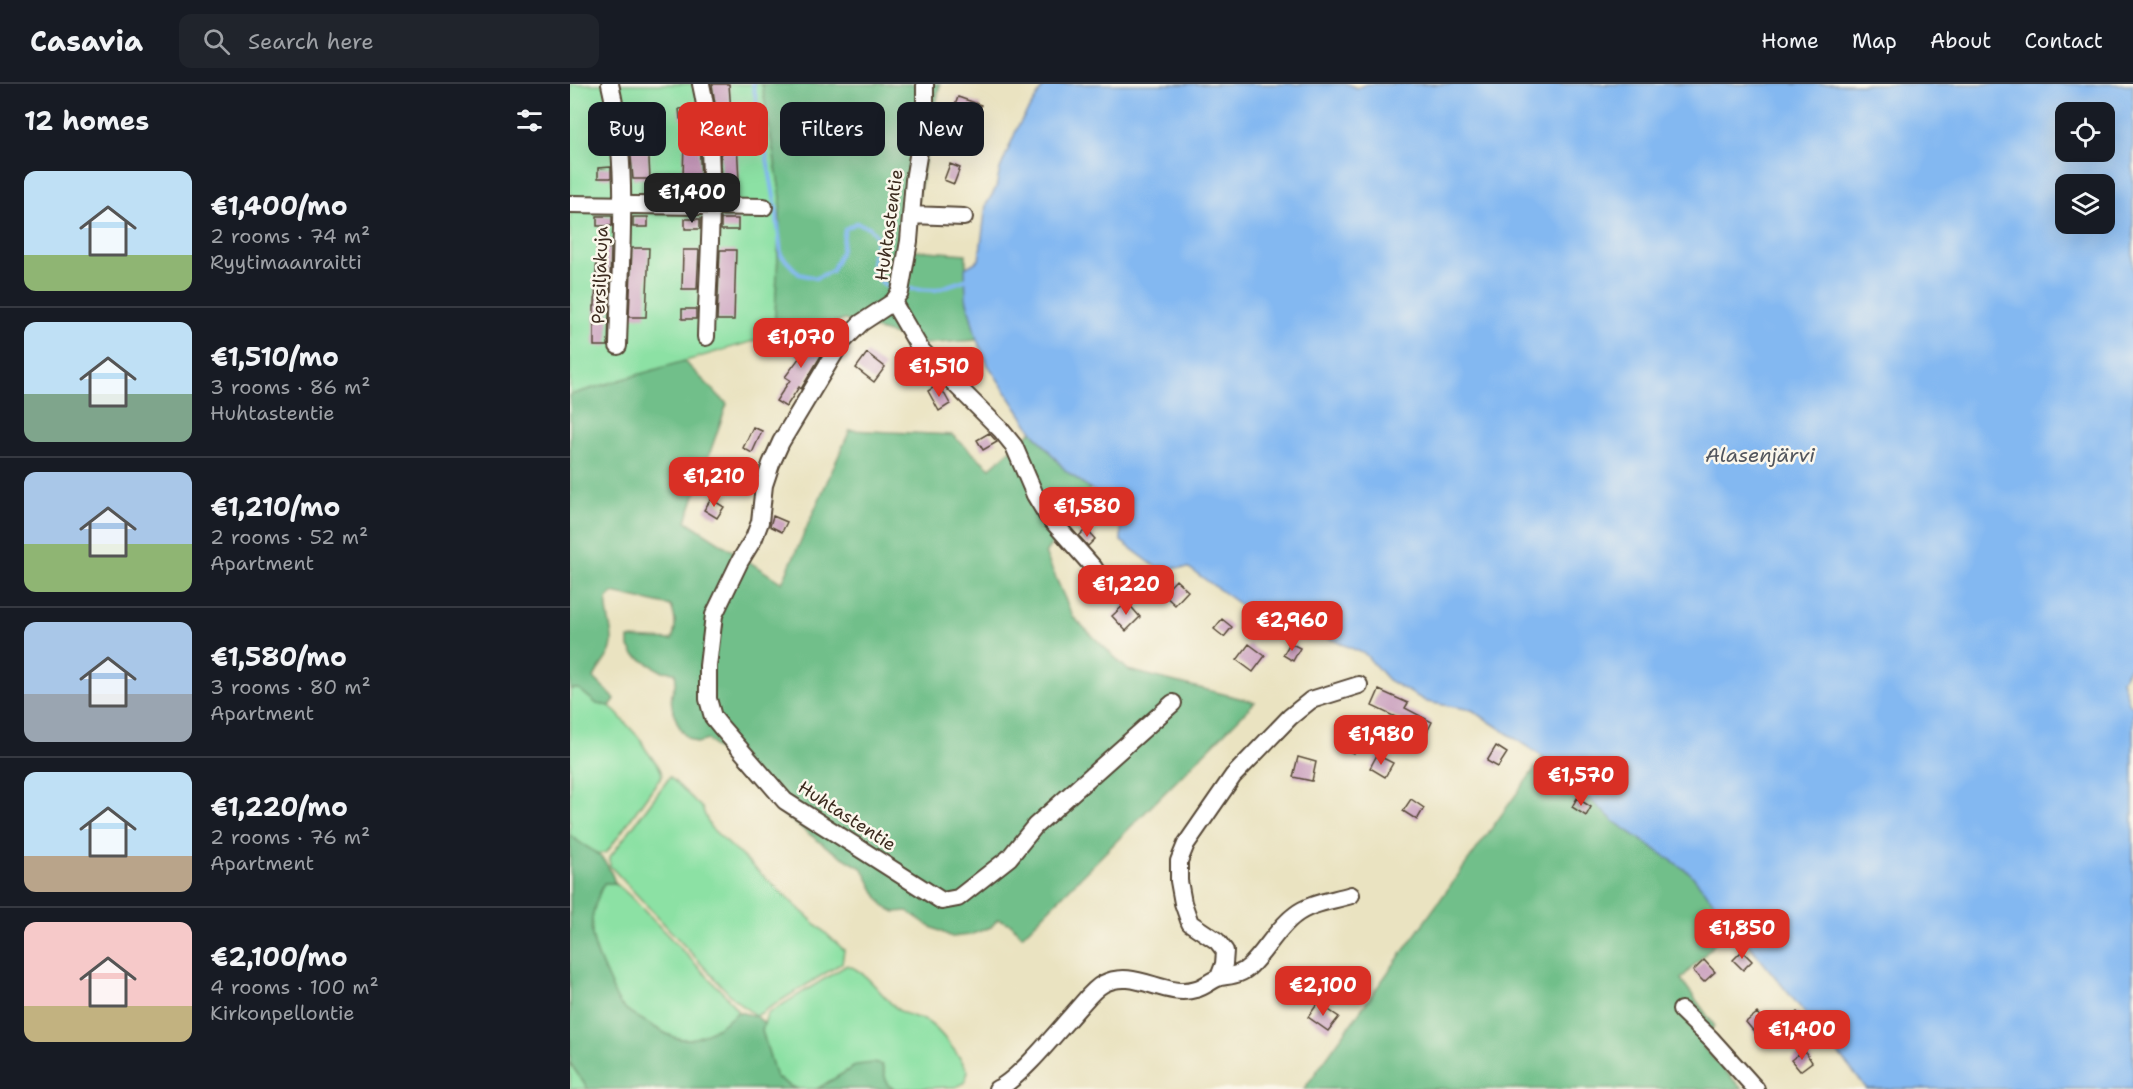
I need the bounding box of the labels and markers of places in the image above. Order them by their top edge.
pin: €1,400 [643,173,741,224]
pin: €1,070 [752,318,850,369]
pin: €1,510 [890,347,988,398]
pin: €1,210 [665,457,763,508]
pin: €1,580 [1038,487,1136,538]
pin: €1,220 [1077,565,1175,616]
pin: €2,960 [1243,601,1341,652]
pin: €1,980 [1332,715,1430,766]
pin: €1,570 [1532,756,1630,807]
pin: €1,850 [1693,909,1791,960]
pin: €2,100 [1274,966,1372,1017]
pin: €1,400 [1753,1010,1851,1061]

